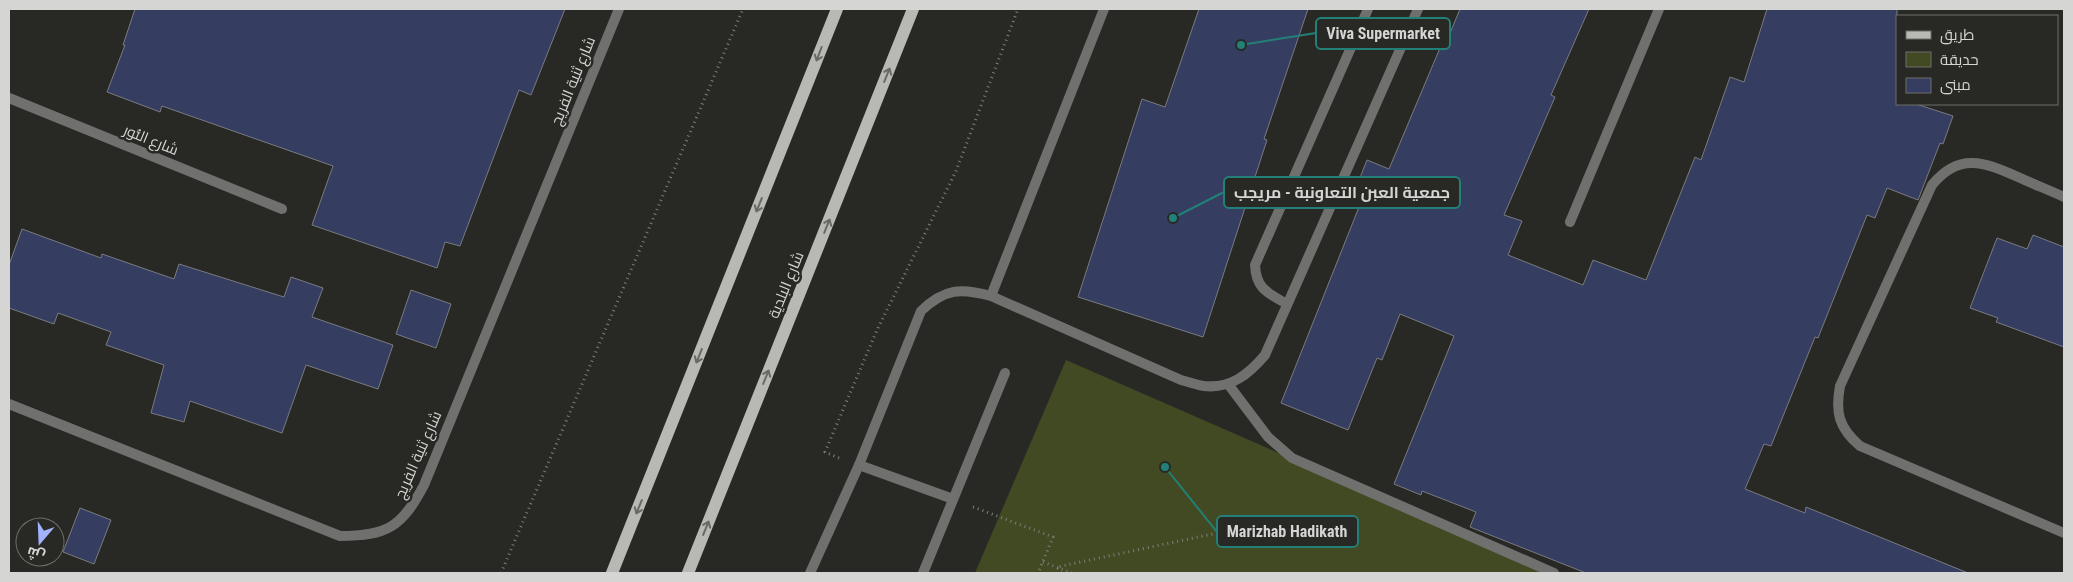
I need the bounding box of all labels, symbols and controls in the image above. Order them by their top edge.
legend [1896,15,2058,105]
callout: Viva Supermarket [1316,18,1450,49]
text: Viva Supermarket [1326,24,1440,43]
text: طريق [1940,26,1974,45]
street label: شارع ثنية الفريج [547,34,601,129]
one-way arrow [814,46,823,61]
text: حديقة [1940,51,1979,69]
one-way arrow [883,68,892,84]
text: مبنى [1940,76,1971,95]
street label: شارع النُّور [119,120,181,161]
callout: جمعية العبن التعاونبة - مريجب [1224,177,1460,208]
text: جمعية العبن التعاونبة - مريجب [1234,183,1450,202]
one-way arrow [754,197,763,212]
one-way arrow [823,219,832,234]
street label: شارع البلدية [764,249,809,322]
one-way arrow [694,348,703,363]
one-way arrow [762,370,772,385]
street label: شارع ثنية الفريج [391,408,447,503]
one-way arrow [633,499,643,514]
callout: Marizhab Hadikath [1217,516,1358,547]
north arrow [15,517,65,567]
one-way arrow [702,521,711,536]
text: Marizhab Hadikath [1227,522,1347,541]
text: ش [25,543,47,565]

